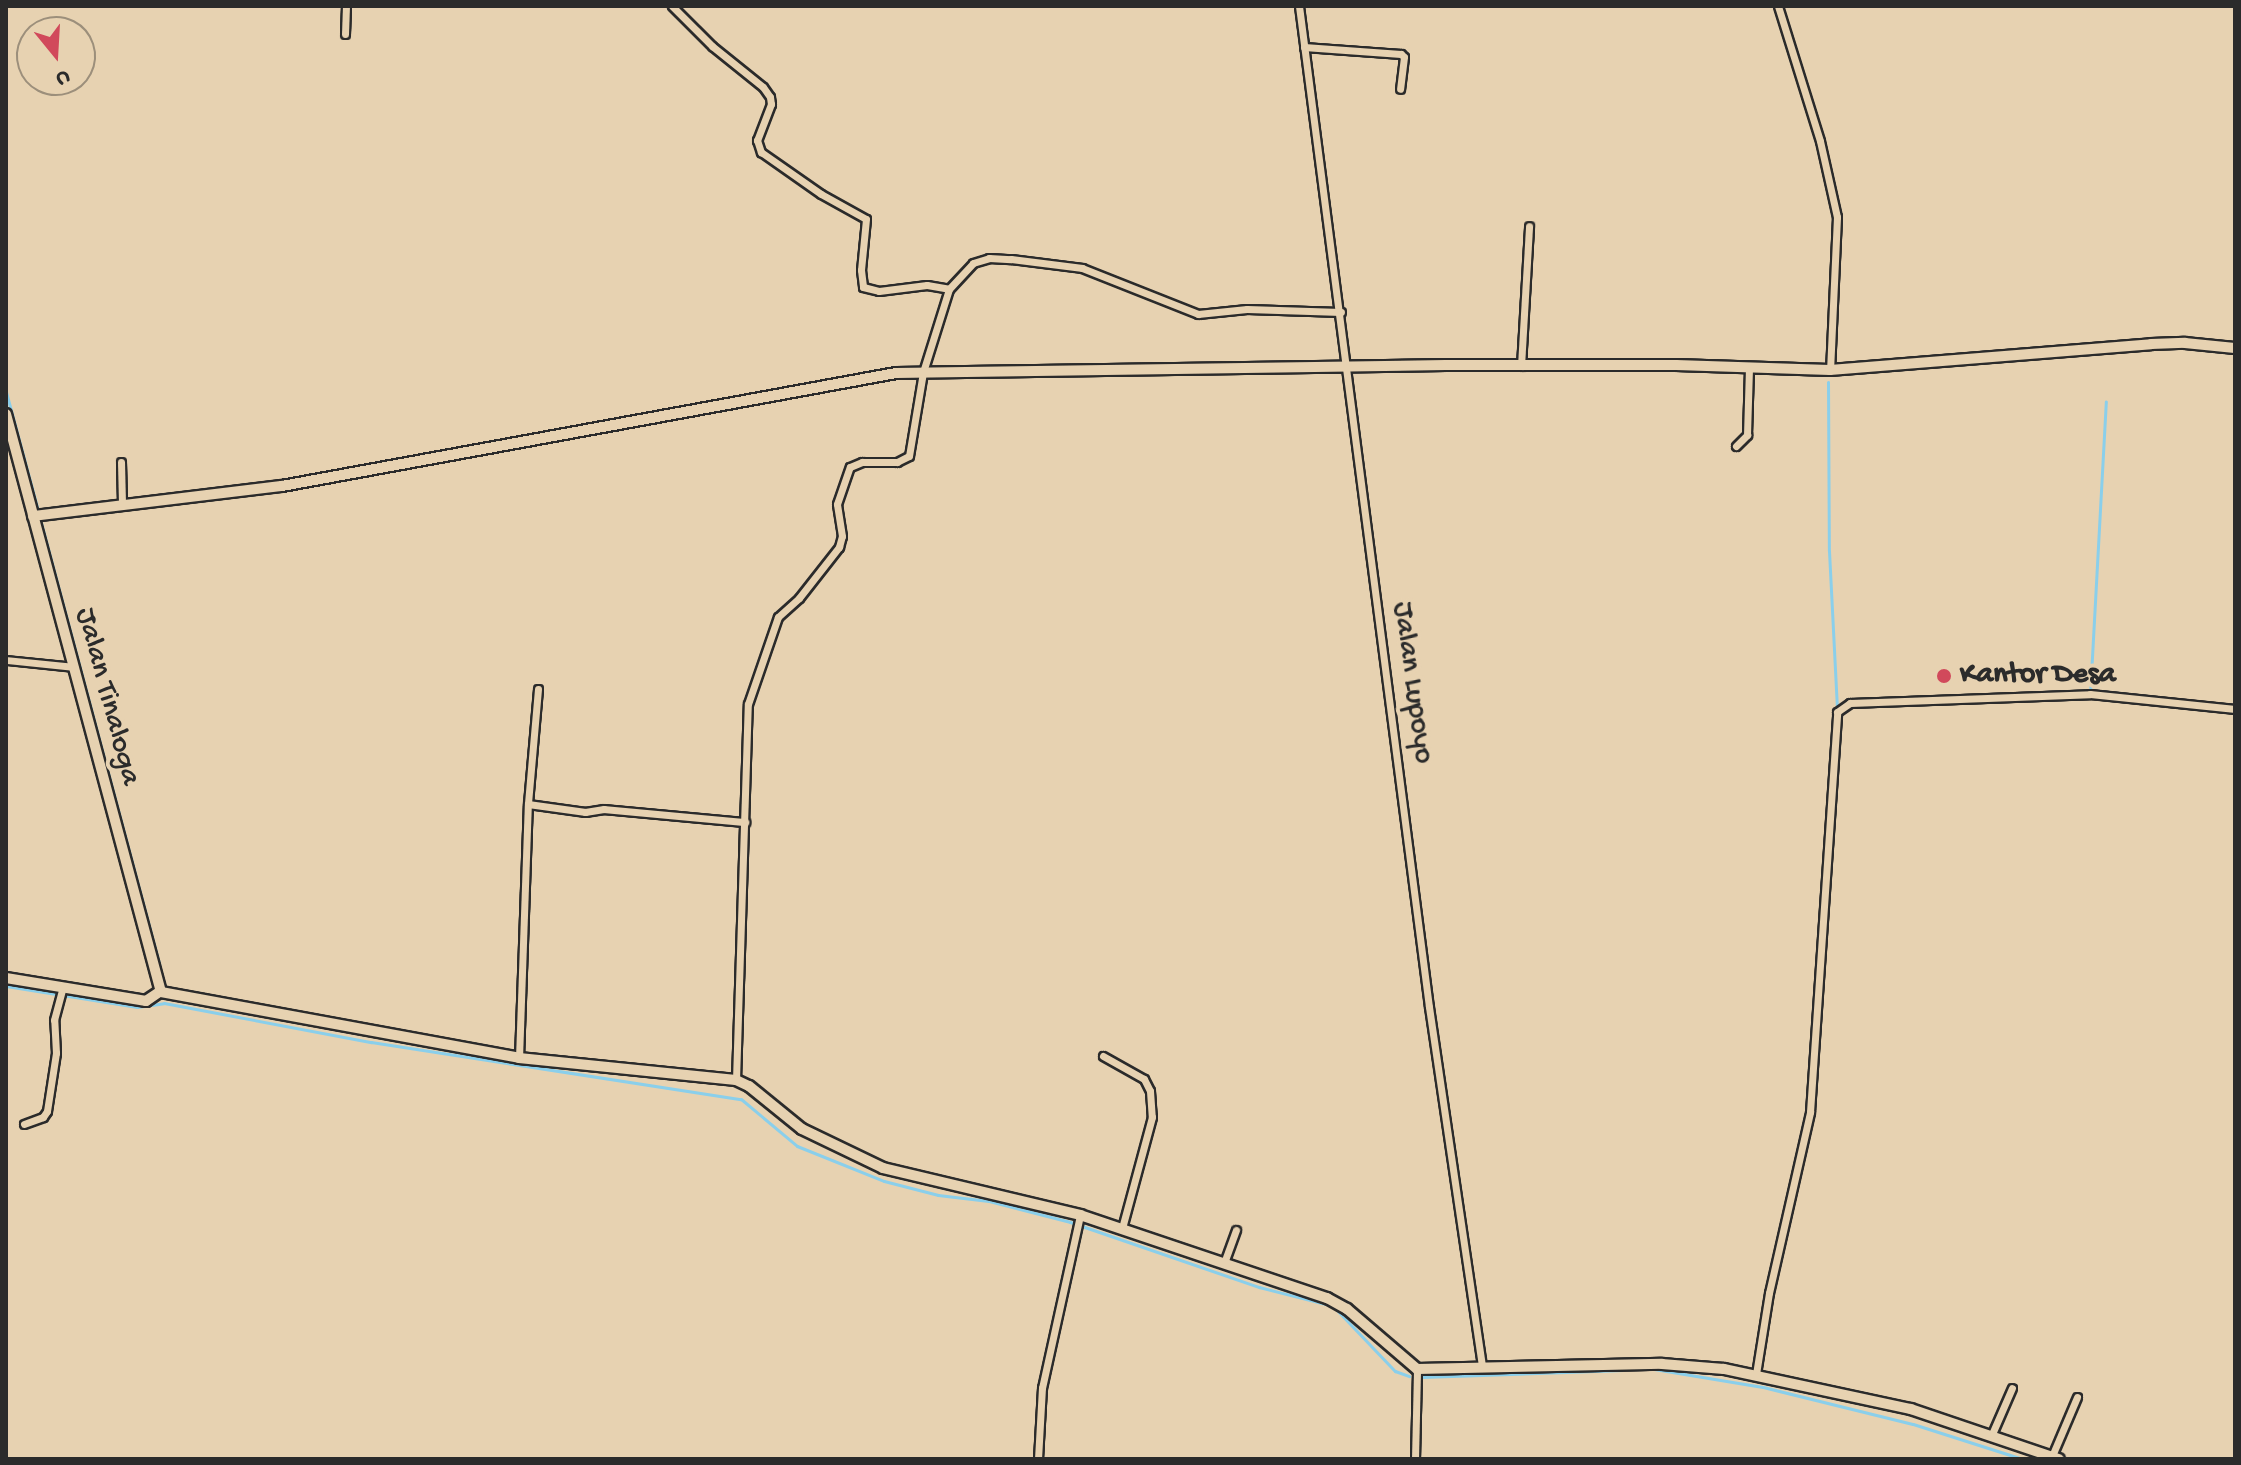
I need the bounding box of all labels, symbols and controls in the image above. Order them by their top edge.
north arrow [16,16,96,96]
text: U [53,63,73,91]
street label: Jalan Lupoyo [1382,600,1440,766]
street label: Jalan Tinaloga [65,604,147,790]
place label: Kantor Desa [1960,658,2116,694]
marker: Kantor Desa [1935,667,1953,685]

